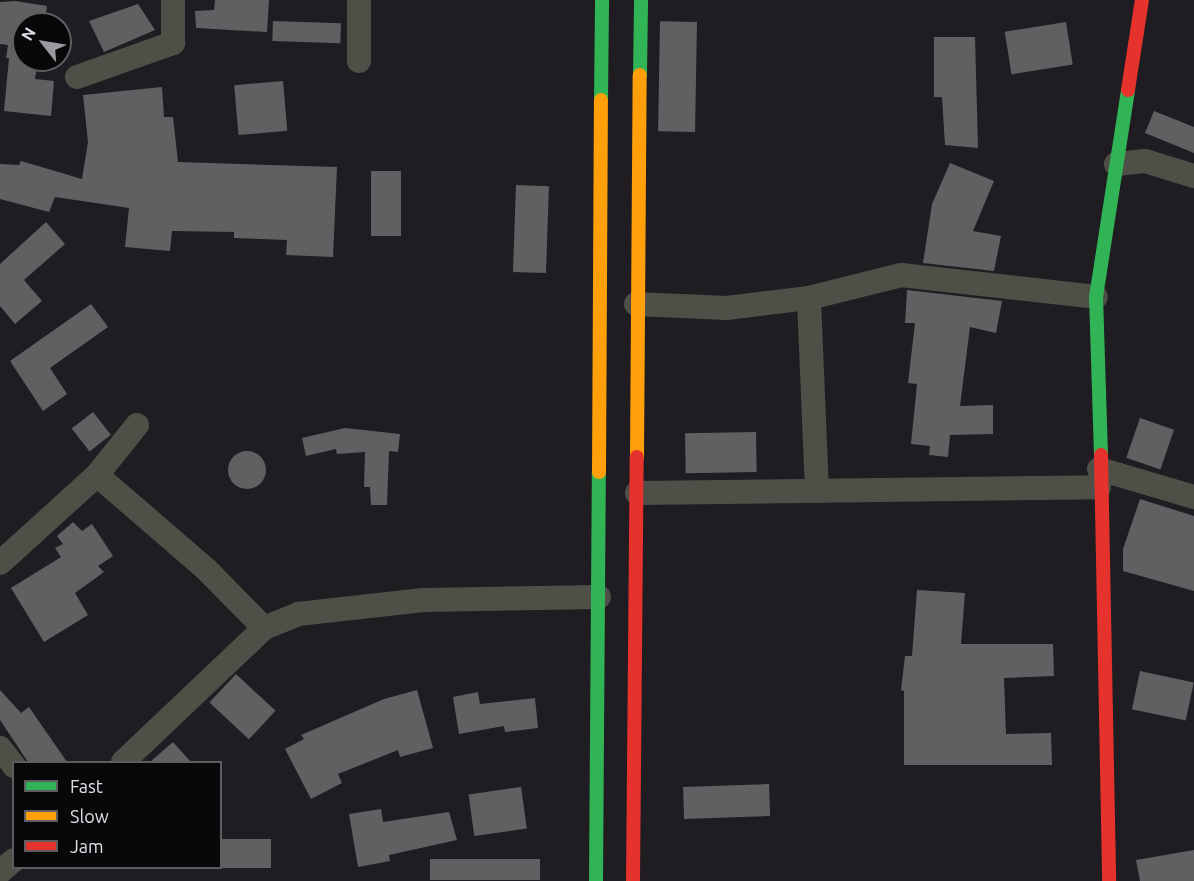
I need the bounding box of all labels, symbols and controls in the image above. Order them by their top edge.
north arrow [12,12,72,72]
text: N [17,24,39,44]
legend [12,761,222,869]
text: Fast [70,776,103,796]
text: Slow [70,806,109,826]
text: Jam [70,836,104,856]

